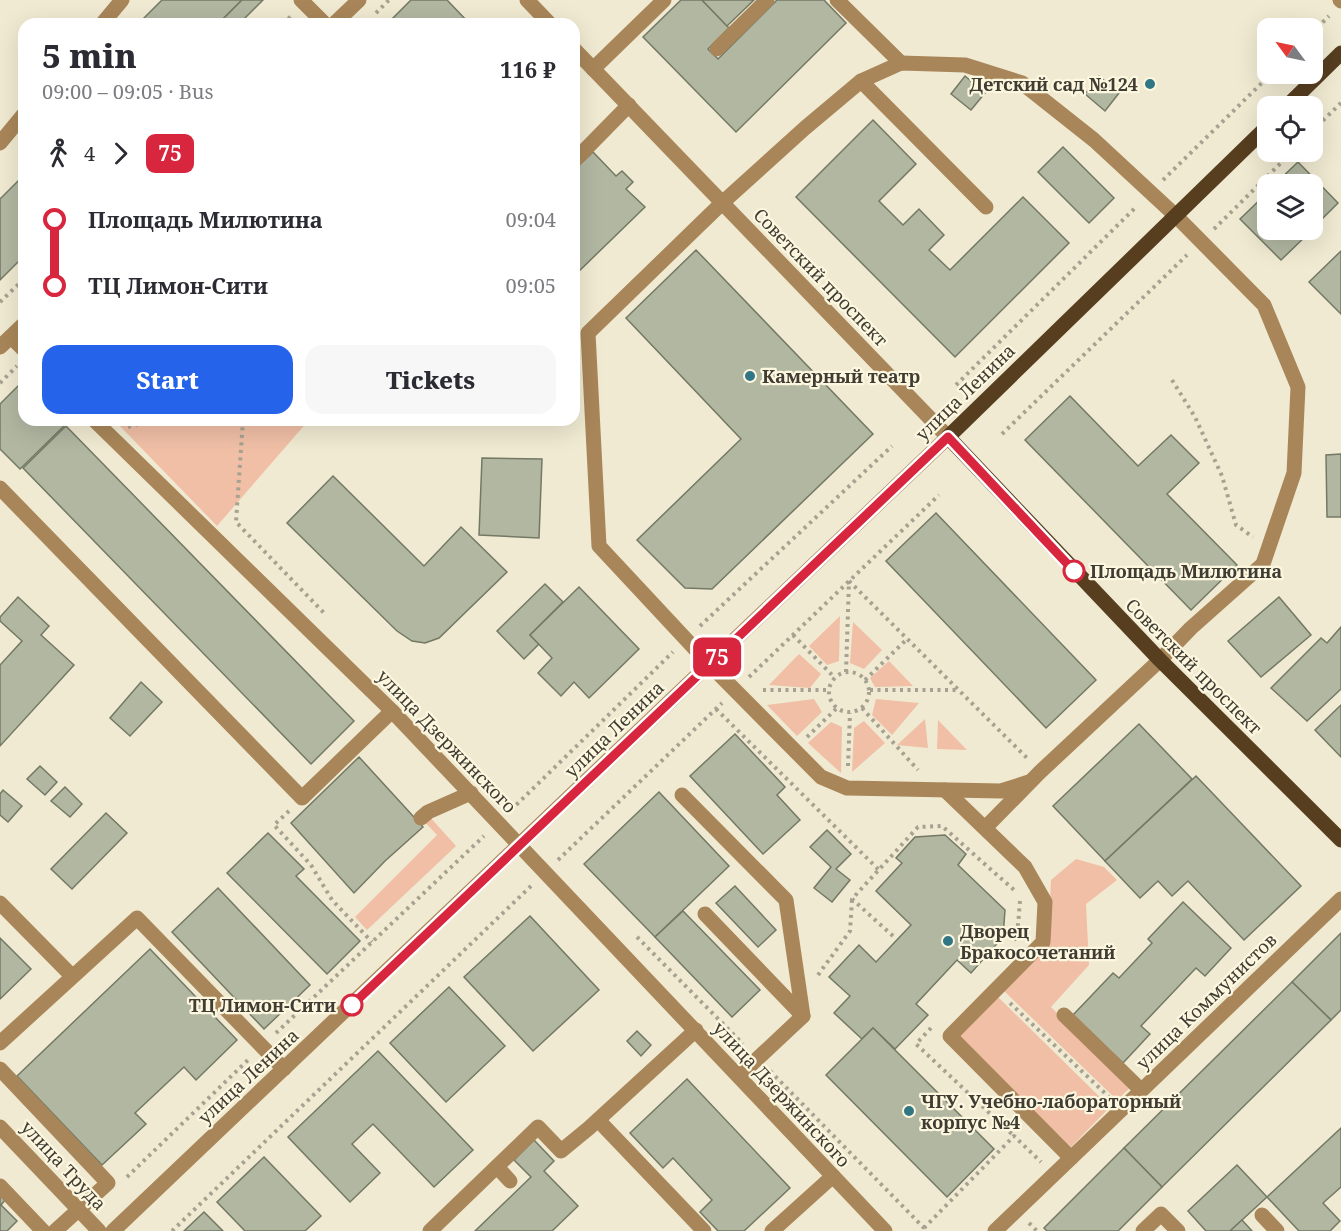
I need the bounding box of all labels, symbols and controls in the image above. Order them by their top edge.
north arrow [1257,18,1323,84]
map controls [1257,18,1323,240]
text: 5 min [42,33,137,78]
text: 116 ₽ [500,54,556,84]
place label: Детский сад №124 [970,72,1138,96]
marker: Детский сад №124 [1143,77,1157,91]
text: 09:00 – 09:05 · Bus [42,78,213,105]
button: locate [1257,96,1323,162]
icon: walk [42,137,75,170]
icon: forward [104,137,137,170]
text: 75 [158,139,182,167]
text: 4 [84,140,95,167]
button: layers [1257,174,1323,240]
street label: Советский проспект [749,203,894,352]
text: Площадь Милютина [88,204,323,234]
text: 09:04 [506,206,556,233]
text: ТЦ Лимон-Сити [88,270,268,300]
text: 09:05 [506,272,556,299]
street label: улица Ленина [910,338,1020,446]
button: Start [42,345,293,414]
button: Tickets [305,345,556,414]
place label: Камерный театр [762,364,920,388]
marker: Камерный театр [743,369,757,383]
place label: Площадь Милютина [1090,559,1282,583]
marker: Площадь Милютина [1063,560,1085,582]
street label: Советский проспект [1121,593,1268,740]
line badge: 75 [690,638,744,676]
text: 75 [705,643,729,671]
street label: улица Дзержинского [372,664,522,818]
street label: улица Ленина [559,675,669,783]
place label: Дворец Бракосочетаний [960,919,1115,964]
street label: улица Коммунистов [1131,928,1281,1074]
marker: Дворец Бракосочетаний [941,934,955,948]
place label: ТЦ Лимон-Сити [189,993,336,1017]
marker: ТЦ Лимон-Сити [341,994,363,1016]
street label: улица Дзержинского [708,1016,856,1172]
street label: улица Ленина [192,1023,304,1129]
place label: ЧГУ. Учебно-лабораторный корпус №4 [921,1089,1181,1134]
marker: ЧГУ. Учебно-лабораторный корпус №4 [902,1104,916,1118]
street label: улица Труда [16,1115,112,1215]

